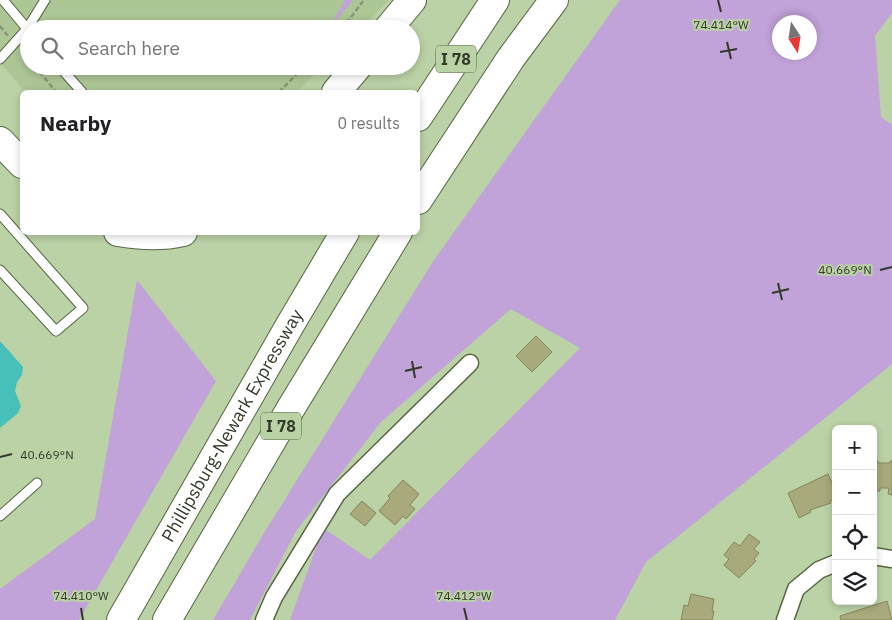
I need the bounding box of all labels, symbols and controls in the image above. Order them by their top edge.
north arrow [772,15,817,60]
text: 74.414°W [693,17,749,32]
search box [20,20,420,75]
icon: search [38,34,66,62]
text: Search here [78,36,180,60]
road number: I 78 [436,46,476,72]
text: Nearby [40,109,111,137]
text: 0 results [337,113,400,133]
text: 40.669°N [818,262,872,277]
street label: Phillipsburg-Newark Expressway [156,305,308,546]
road number: I 78 [261,412,301,440]
map controls [832,425,877,605]
button: + [832,425,877,470]
text: 40.669°N [20,447,74,462]
button: − [832,470,877,515]
button: locate [832,515,877,560]
button: layers [832,560,877,605]
text: 74.410°W [53,588,109,603]
text: 74.412°W [436,588,492,603]

